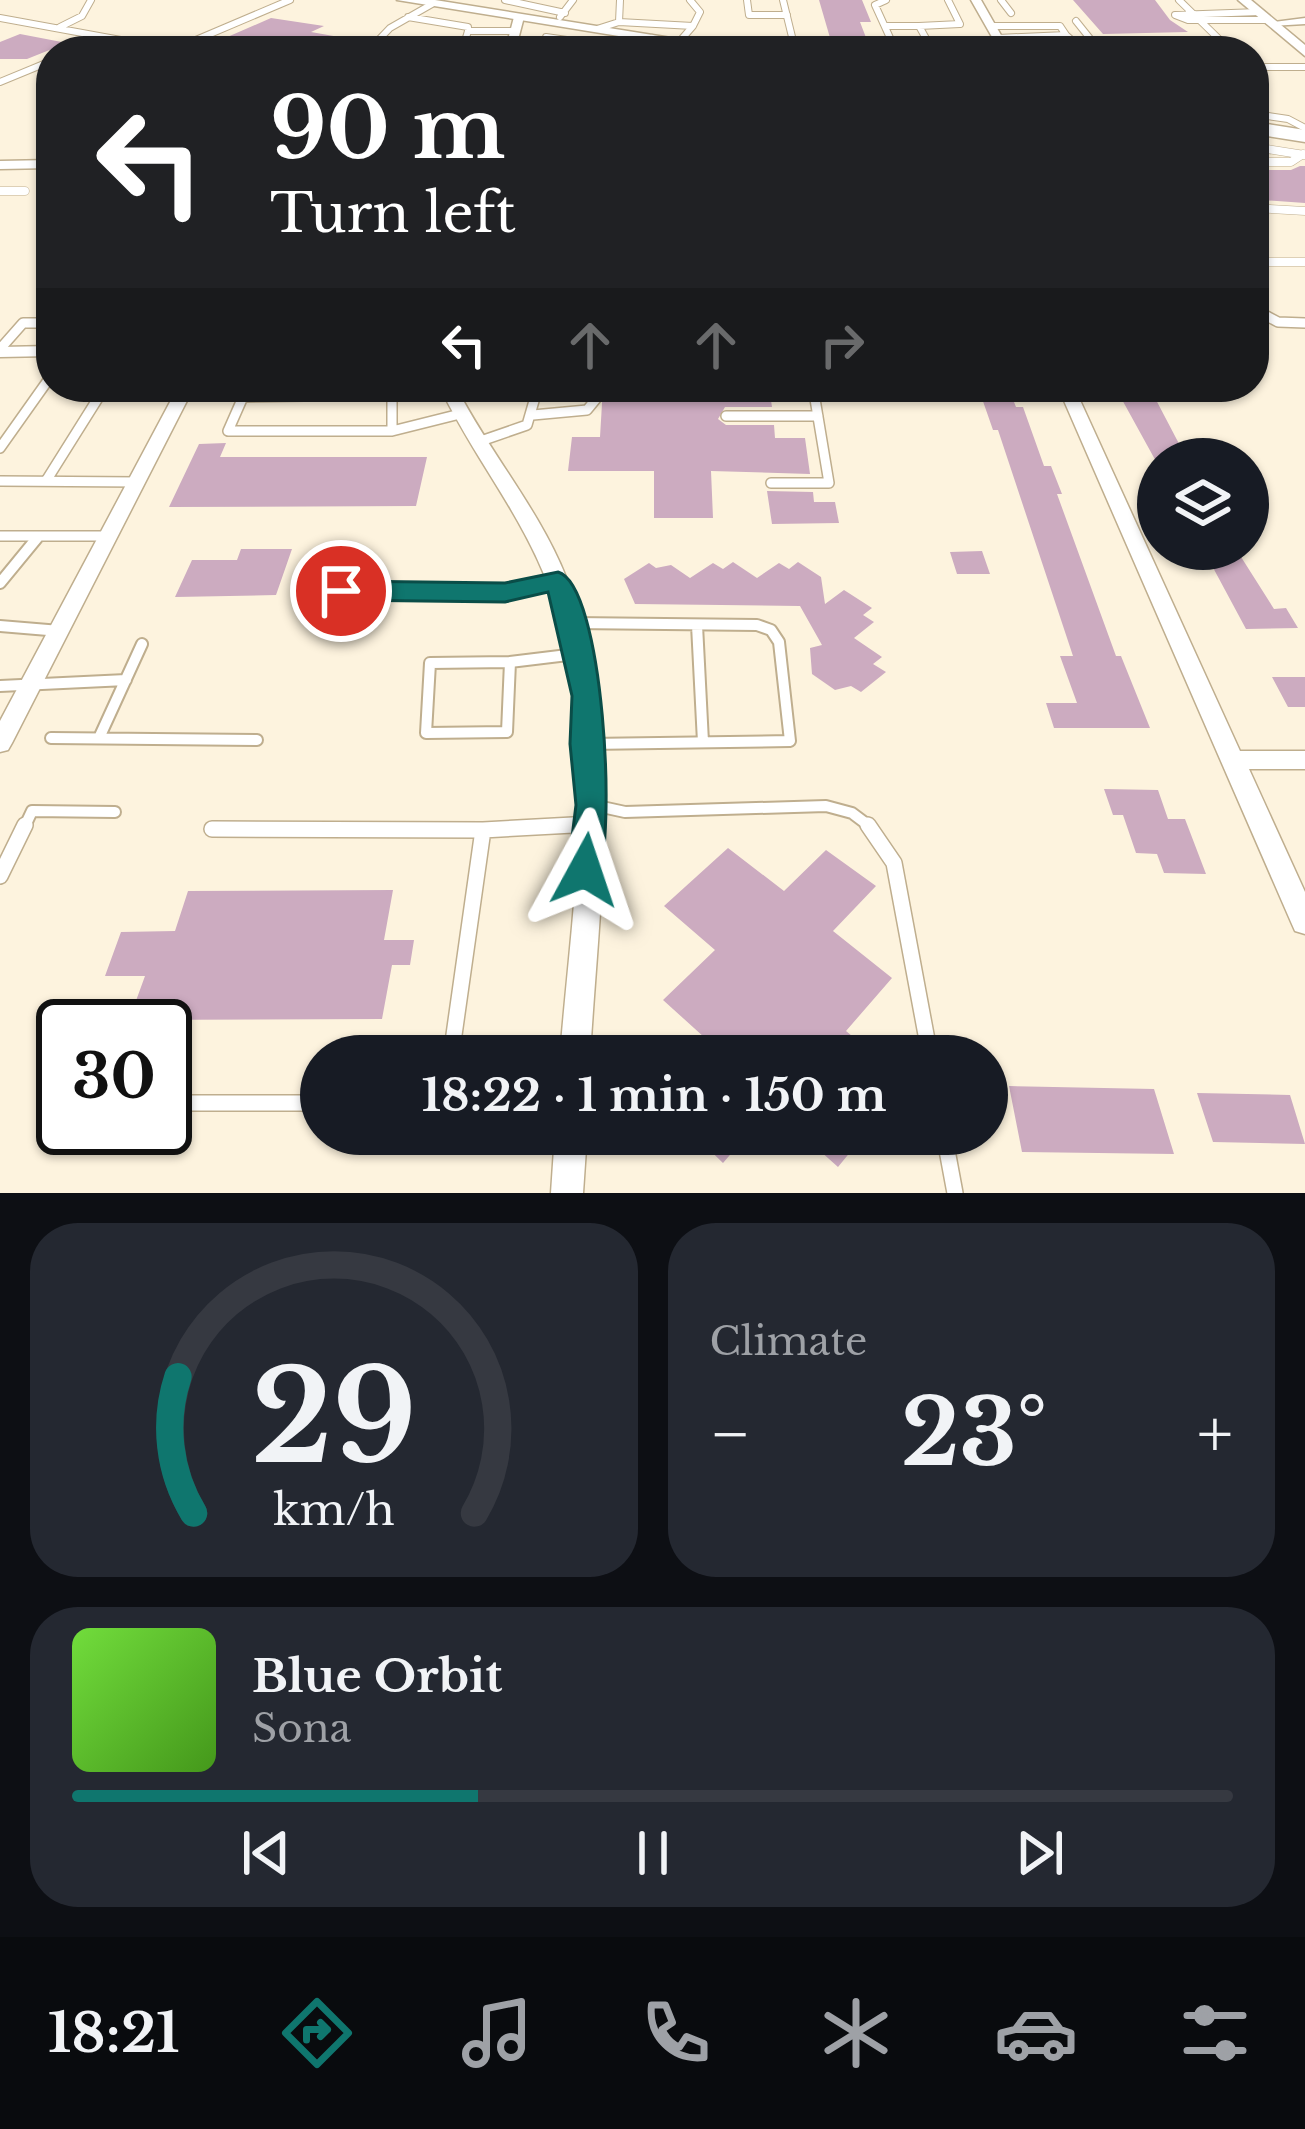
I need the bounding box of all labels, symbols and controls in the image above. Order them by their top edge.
text: 90 m [270,77,505,181]
icon: left [72,84,228,240]
text: Turn left [270,180,516,247]
icon: left [431,312,497,378]
icon: ahead [557,312,623,378]
icon: ahead [683,312,749,378]
icon: right [809,312,875,378]
map controls [1137,438,1269,570]
button: layers [1137,438,1269,570]
pin [290,540,392,642]
icon: arrive [308,558,374,624]
position arrow [522,807,648,933]
speed limit sign: 30 [36,999,192,1155]
text: 18:22 · 1 min · 150 m [421,1067,887,1123]
text: Climate [710,1317,867,1366]
text: 29 [251,1341,416,1496]
text: 23° [901,1378,1047,1489]
text: − [710,1393,751,1475]
text: + [1197,1393,1233,1475]
text: km/h [273,1483,395,1537]
text: Blue Orbit [252,1648,502,1704]
text: Sona [252,1704,351,1753]
icon: previous [233,1820,299,1886]
icon: pause [620,1820,686,1886]
icon: next [1007,1820,1073,1886]
icon: directions [275,1991,359,2075]
icon: music [455,1991,539,2075]
icon: phone [634,1991,718,2075]
icon: climate [814,1991,898,2075]
icon: car [994,1991,1078,2075]
icon: filters [1173,1991,1257,2075]
text: 18:21 [48,2000,180,2067]

